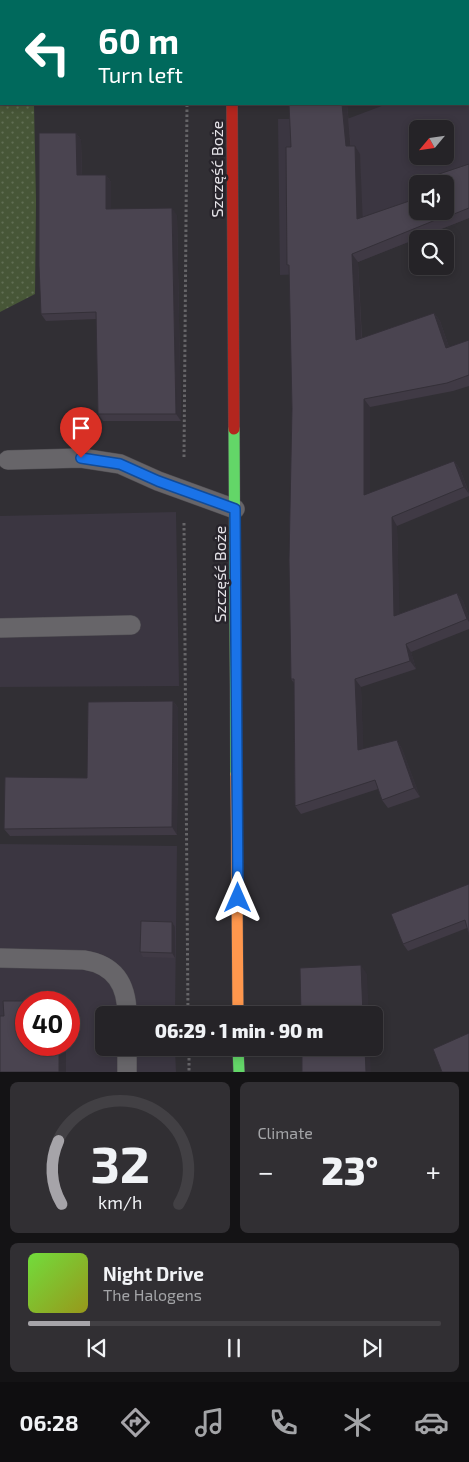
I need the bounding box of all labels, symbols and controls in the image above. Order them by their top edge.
text: 60 m [98,19,179,61]
icon: left [15,20,80,85]
text: Turn left [98,61,183,87]
north arrow [409,120,454,165]
map controls [409,120,454,275]
street label: Szczęść Boże [207,121,226,217]
button: sound [409,175,454,220]
button: search [409,230,454,275]
pin [60,407,102,458]
icon: arrive [67,414,95,442]
street label: Szczęść Boże [210,526,229,622]
position arrow [211,871,263,923]
speed limit sign: 40 [15,991,80,1056]
text: 06:29 · 1 min · 90 m [155,1019,323,1042]
text: Climate [258,1123,313,1142]
text: 32 [90,1131,150,1193]
text: 23° [321,1147,378,1193]
text: − [258,1154,274,1188]
text: + [426,1154,441,1188]
text: km/h [98,1191,142,1213]
text: Night Drive [103,1262,204,1285]
text: The Halogens [103,1285,202,1304]
icon: previous [83,1334,111,1362]
icon: pause [220,1334,248,1362]
icon: next [358,1334,386,1362]
icon: directions [118,1405,153,1440]
icon: music [192,1405,227,1440]
icon: phone [266,1405,301,1440]
icon: climate [340,1405,375,1440]
icon: car [414,1405,449,1440]
text: 06:28 [20,1409,79,1435]

